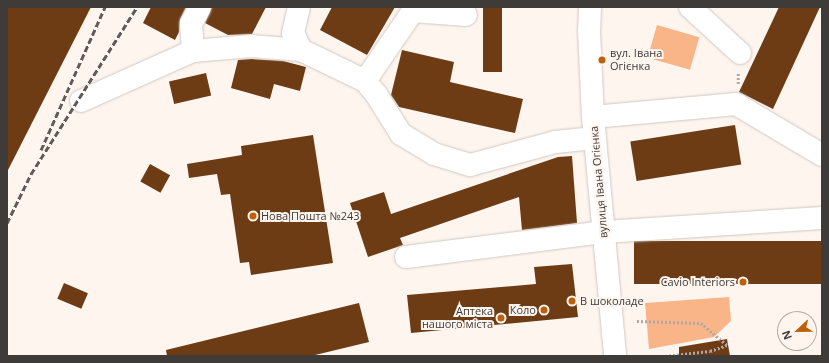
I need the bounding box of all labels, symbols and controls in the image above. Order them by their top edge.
place label: вул. Івана Огієнка [610,47,662,73]
marker: вул. Івана Огієнка [597,55,607,65]
street label: вулиця Івана Огієнка [588,125,610,239]
place label: Нова Пошта №243 [261,209,360,223]
marker: Нова Пошта №243 [248,211,258,221]
place label: Cavio Interiors [661,275,735,289]
marker: Cavio Interiors [738,277,748,287]
place label: В шоколаде [580,294,644,308]
marker: В шоколаде [567,296,577,306]
place label: Коло [510,303,536,317]
place label: Аптека нашого міста [422,305,493,331]
marker: Коло [539,305,549,315]
north arrow [777,311,817,351]
marker: Аптека нашого міста [496,313,506,323]
text: N [778,328,795,342]

